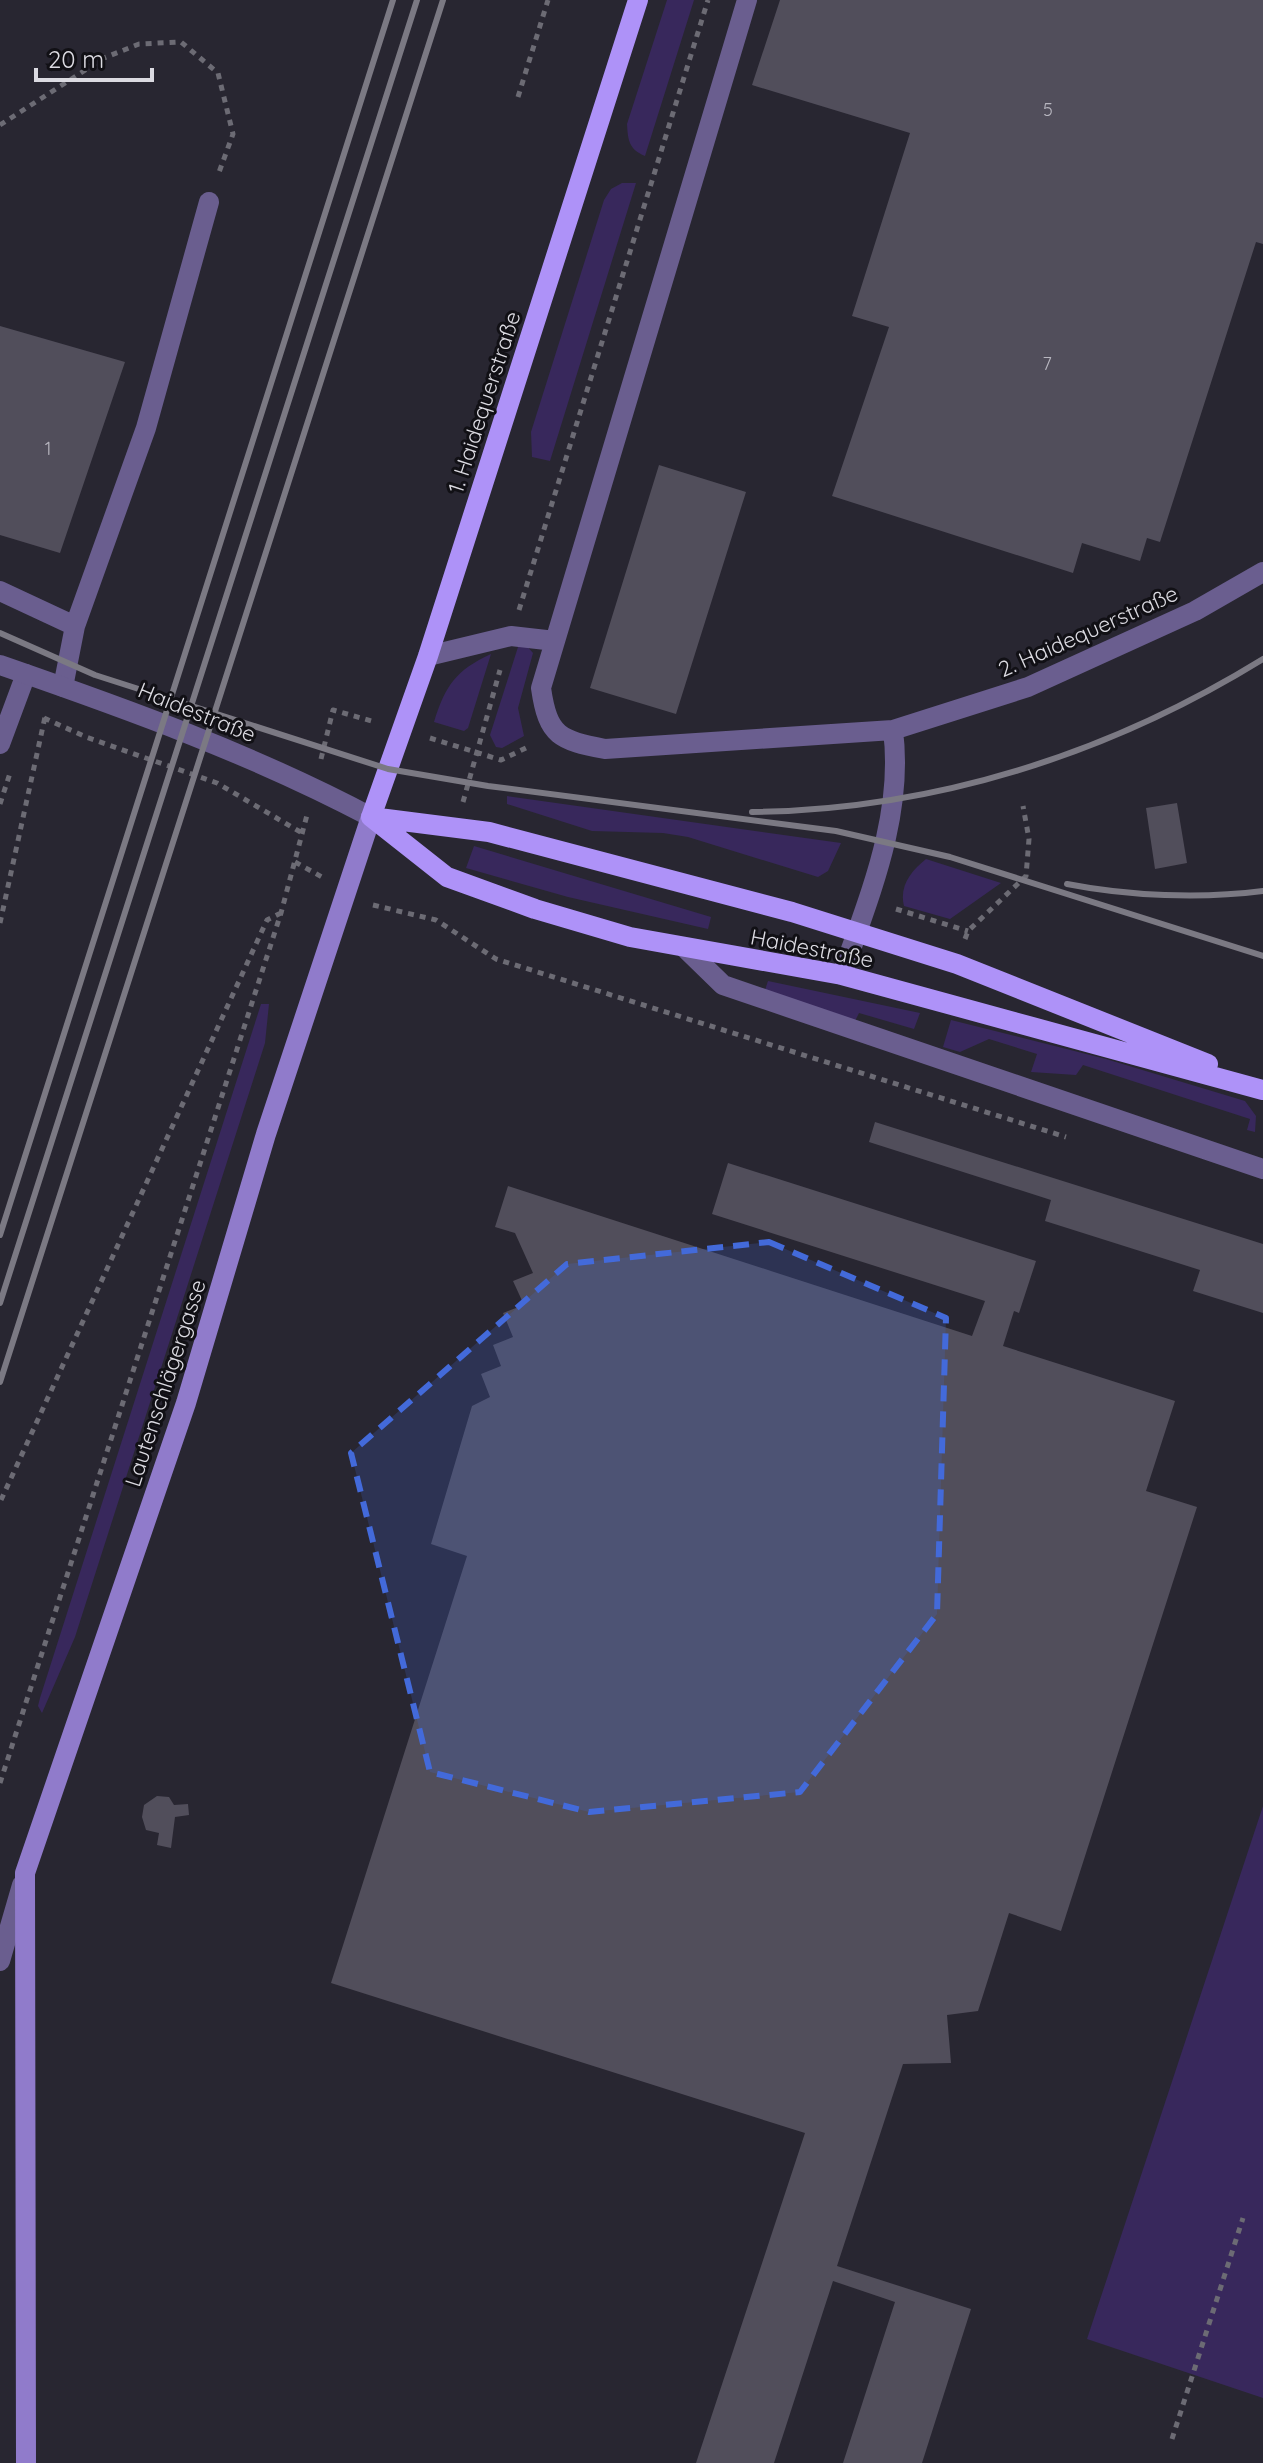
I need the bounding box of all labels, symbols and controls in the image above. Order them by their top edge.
scale bar [36,32,152,82]
text: 20 m [48,44,104,74]
house number: 5 [1043,98,1053,121]
street label: 1. Haidequerstraße [441,308,527,496]
house number: 7 [1042,352,1052,375]
house number: 1 [45,437,51,460]
street label: 2. Haidequerstraße [994,579,1182,683]
street label: Haidestraße [134,676,260,748]
street label: Haidestraße [748,922,876,974]
street label: Lautenschlägergasse [118,1276,212,1490]

